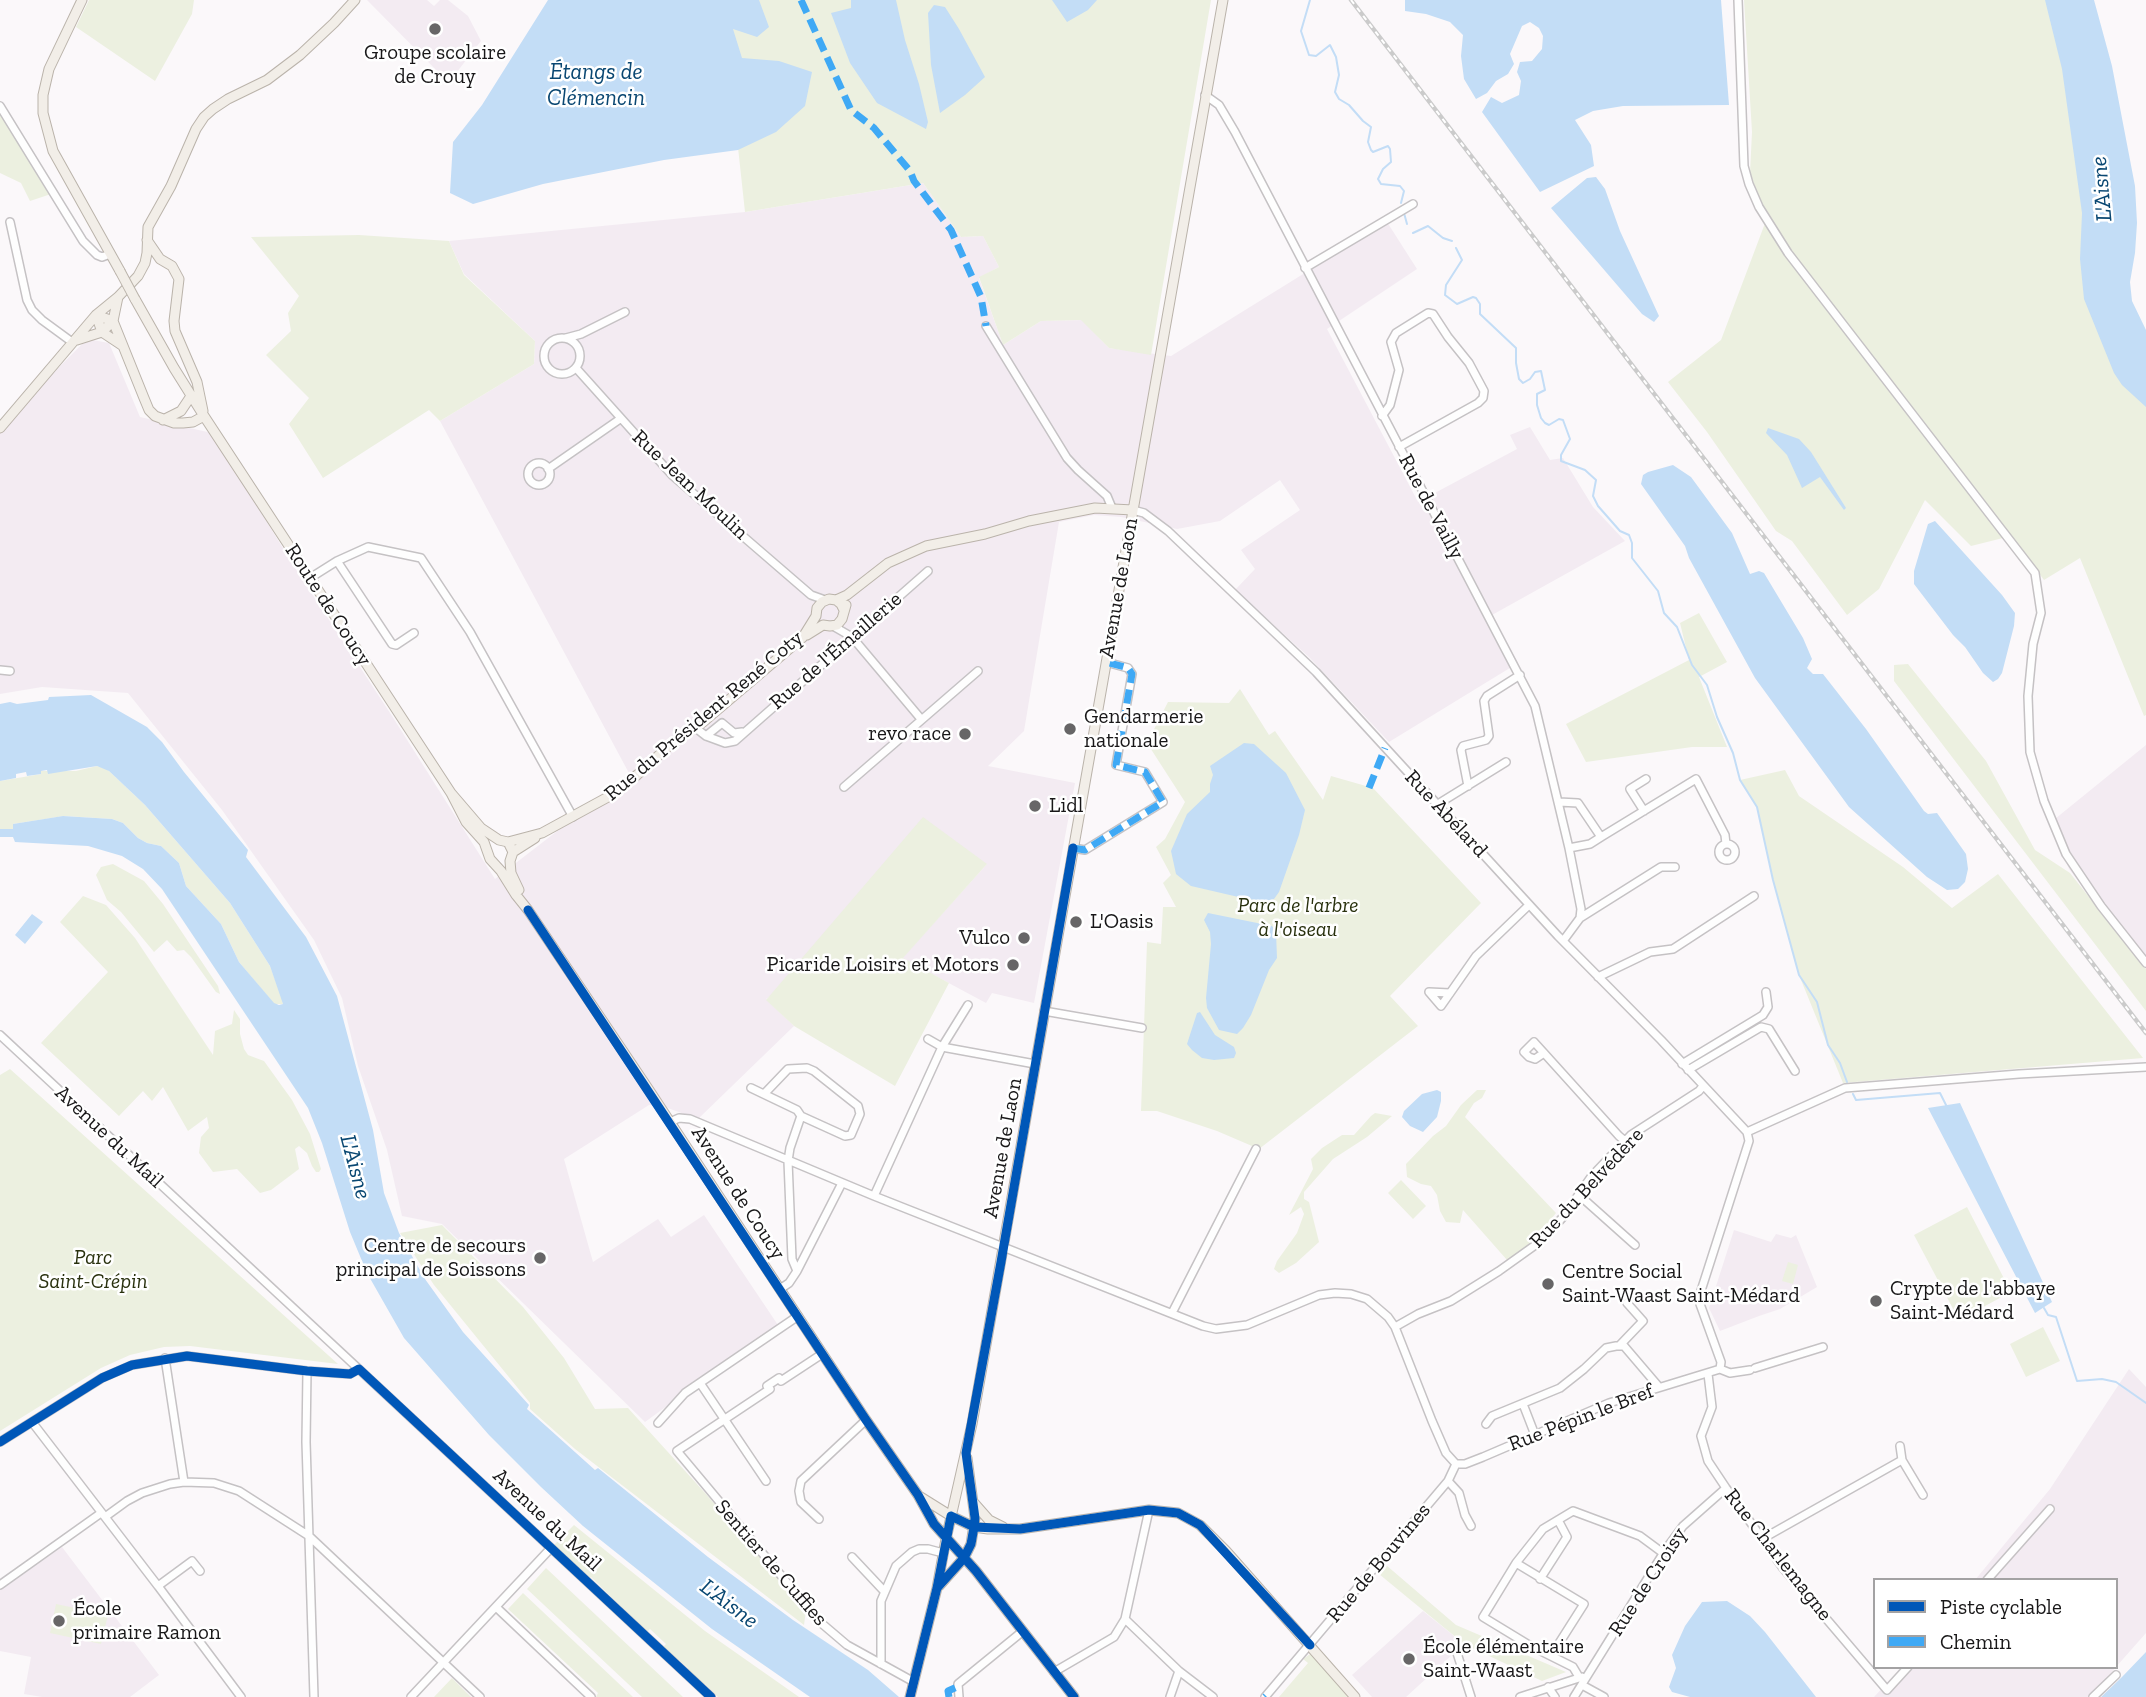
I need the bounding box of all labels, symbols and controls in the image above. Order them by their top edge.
marker: Groupe scolaire de Crouy [427,21,443,37]
place label: Groupe scolaire de Crouy [364,40,506,90]
water label: Étangs de Clémencin [547,58,645,112]
water label: L'Aisne [2085,155,2119,223]
street label: Rue Jean Moulin [627,425,753,545]
street label: Rue de Vailly [1393,450,1469,564]
street label: Avenue de Laon [1094,516,1144,660]
street label: Route de Coucy [279,539,377,671]
street label: Rue de l'Émaillerie [765,587,907,715]
street label: Rue du Président René Coty [600,626,808,806]
place label: Gendarmerie nationale [1084,704,1203,754]
place label: revo race [868,721,951,747]
marker: Gendarmerie nationale [1062,721,1078,737]
marker: revo race [957,726,973,742]
street label: Rue Abélard [1399,765,1493,863]
place label: Lidl [1049,793,1083,819]
marker: Lidl [1027,798,1043,814]
park label: Parc de l'arbre à l'oiseau [1237,893,1359,943]
place label: L'Oasis [1090,909,1153,935]
marker: L'Oasis [1068,914,1084,930]
place label: Vulco [959,925,1010,951]
marker: Vulco [1016,930,1032,946]
place label: Picaride Loisirs et Motors [767,952,999,978]
marker: Picaride Loisirs et Motors [1005,957,1021,973]
street label: Avenue de Laon [978,1076,1028,1220]
street label: Avenue du Mail [49,1080,169,1194]
street label: Avenue de Coucy [685,1122,791,1264]
street label: Rue du Belvédère [1525,1123,1649,1253]
water label: L'Aisne [333,1132,377,1202]
place label: Centre de secours principal de Soissons [336,1233,526,1283]
park label: Parc Saint-Crépin [38,1245,148,1295]
marker: Centre de secours principal de Soissons [532,1250,548,1266]
place label: Centre Social Saint-Waast Saint-Médard [1562,1259,1800,1309]
marker: Centre Social Saint-Waast Saint-Médard [1540,1276,1556,1292]
place label: Crypte de l'abbaye Saint-Médard [1890,1276,2055,1326]
marker: Crypte de l'abbaye Saint-Médard [1868,1293,1884,1309]
street label: Rue Pépin le Bref [1505,1379,1657,1457]
street label: Avenue du Mail [487,1463,607,1577]
street label: Rue Charlemagne [1719,1484,1837,1626]
street label: Sentier de Cuffies [709,1495,833,1631]
street label: Rue de Bouvines [1322,1498,1436,1628]
street label: Rue de Croisy [1604,1523,1692,1641]
water label: L'Aisne [695,1573,763,1635]
legend [1873,1578,2118,1669]
text: Piste cyclable [1940,1594,2062,1619]
place label: École primaire Ramon [73,1596,221,1646]
marker: École primaire Ramon [51,1613,67,1629]
text: Chemin [1940,1629,2011,1654]
place label: École élémentaire Saint-Waast [1423,1634,1584,1684]
marker: École élémentaire Saint-Waast [1401,1651,1417,1667]

